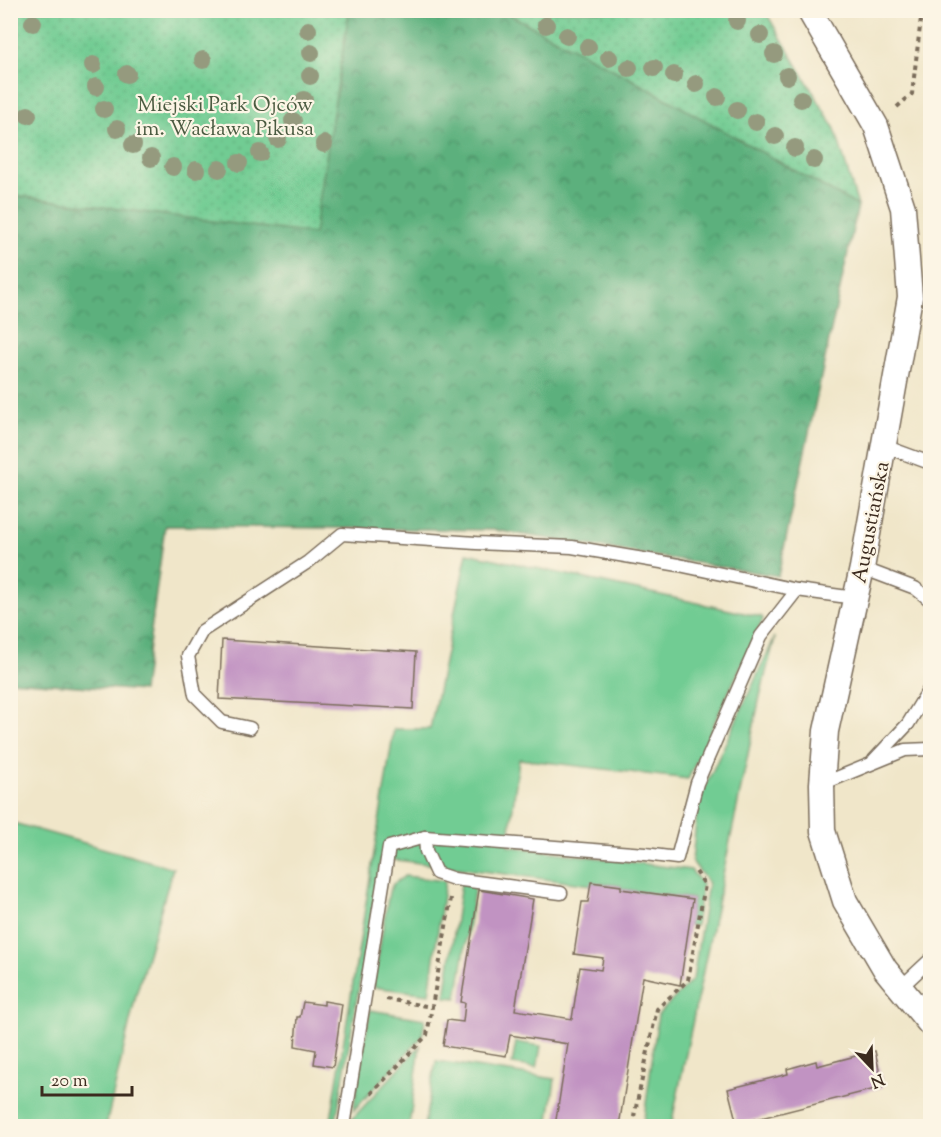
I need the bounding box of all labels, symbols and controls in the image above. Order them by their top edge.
park label: Miejski Park Ojców im. Wacława Pikusa [136,91,314,145]
street label: Augustiańska [845,459,899,586]
north arrow [842,1038,902,1098]
scale bar [42,1059,132,1097]
text: N [866,1066,887,1093]
text: 20 m [51,1069,88,1095]

